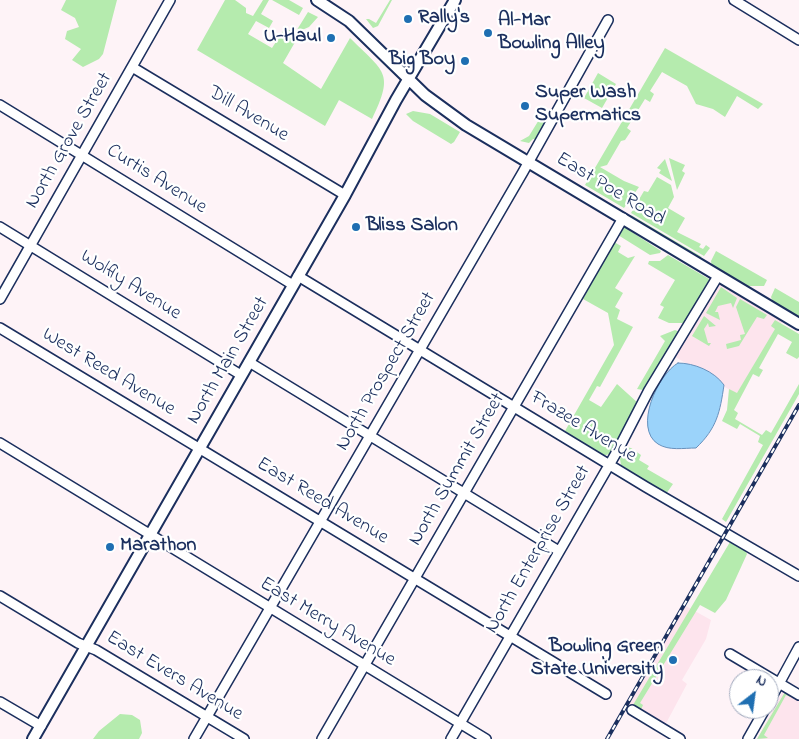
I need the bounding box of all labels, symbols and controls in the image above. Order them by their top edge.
place label: Rally's [418,7,470,31]
place label: Al-Mar Bowling Alley [498,10,605,57]
marker: Rally's [402,13,414,25]
place label: U-Haul [264,26,321,50]
marker: Al-Mar Bowling Alley [482,27,494,39]
marker: U-Haul [325,32,337,44]
place label: Big Boy [389,49,455,73]
marker: Big Boy [459,55,471,67]
street label: North Grove Street [21,69,119,213]
street label: Dill Avenue [203,82,293,148]
place label: Super Wash Supermatics [535,82,641,129]
marker: Super Wash Supermatics [519,100,531,112]
street label: Curtis Avenue [101,140,211,220]
street label: East Poe Road [551,148,669,232]
place label: Bliss Salon [366,215,458,239]
marker: Bliss Salon [350,221,362,233]
street label: Wolfly Avenue [75,245,185,327]
street label: North Prospect Street [332,288,442,456]
street label: North Main Street [183,293,275,429]
street label: West Reed Avenue [37,324,179,422]
street label: Frazee Avenue [526,387,640,469]
street label: North Summit Street [405,389,511,551]
street label: East Reed Avenue [252,453,392,551]
street label: North Enterprise Street [481,462,597,638]
place label: Marathon [120,535,196,559]
marker: Marathon [104,541,116,553]
street label: East Merry Avenue [255,573,399,673]
street label: East Evers Avenue [101,627,247,727]
place label: Bowling Green State University [531,636,663,683]
marker: Bowling Green State University [667,654,679,666]
north arrow [729,669,779,719]
text: N [752,670,771,693]

